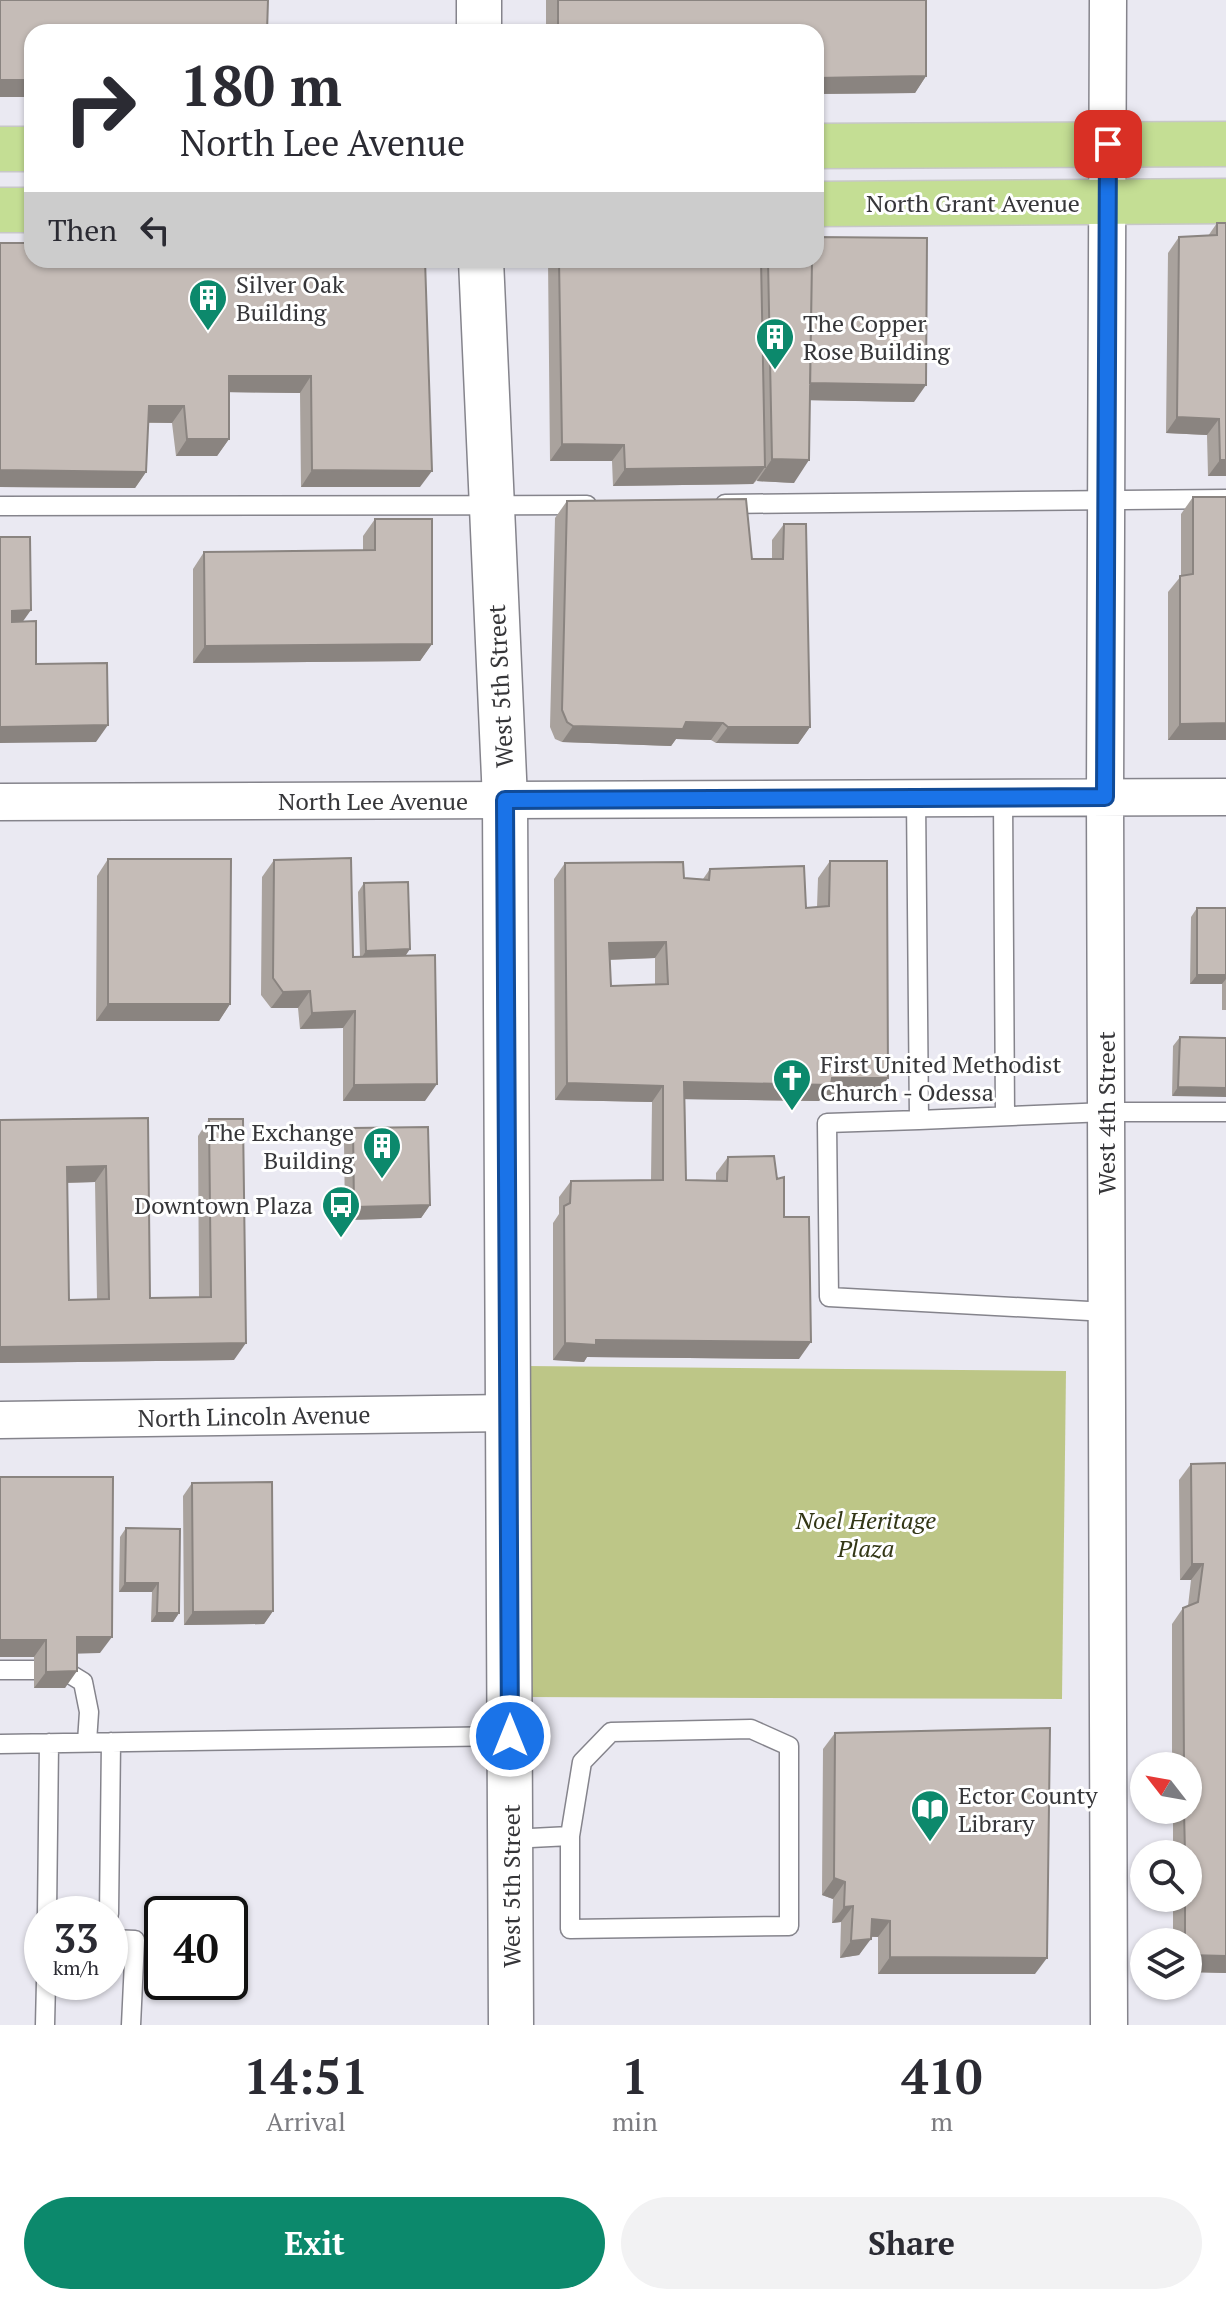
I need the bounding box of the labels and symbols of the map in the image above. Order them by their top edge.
pin [1074,110,1142,178]
street label: North Grant Avenue [866,187,1080,219]
place label: Silver Oak Building [236,268,345,328]
building icon: Silver Oak Building [187,277,229,332]
place label: The Copper Rose Building [803,307,950,367]
building icon: The Copper Rose Building [754,316,796,371]
street label: West 5th Street [480,603,520,769]
street label: North Lee Avenue [278,785,468,817]
street label: West 4th Street [1090,1031,1122,1195]
place label: First United Methodist Church - Odessa [820,1048,1061,1108]
church icon: First United Methodist Church - Odessa [771,1057,813,1112]
place label: The Exchange Building [205,1116,354,1176]
building icon: The Exchange Building [361,1125,403,1180]
bus stop icon: Downtown Plaza [320,1184,362,1239]
place label: Downtown Plaza [134,1189,313,1221]
street label: North Lincoln Avenue [137,1398,371,1434]
park label: Noel Heritage Plaza [795,1504,936,1564]
position arrow [468,1694,552,1778]
north arrow [1130,1752,1202,1824]
place label: Ector County Library [958,1779,1098,1839]
library icon: Ector County Library [909,1788,951,1843]
street label: West 5th Street [495,1804,527,1968]
speed limit sign: 40 [144,1896,248,2000]

